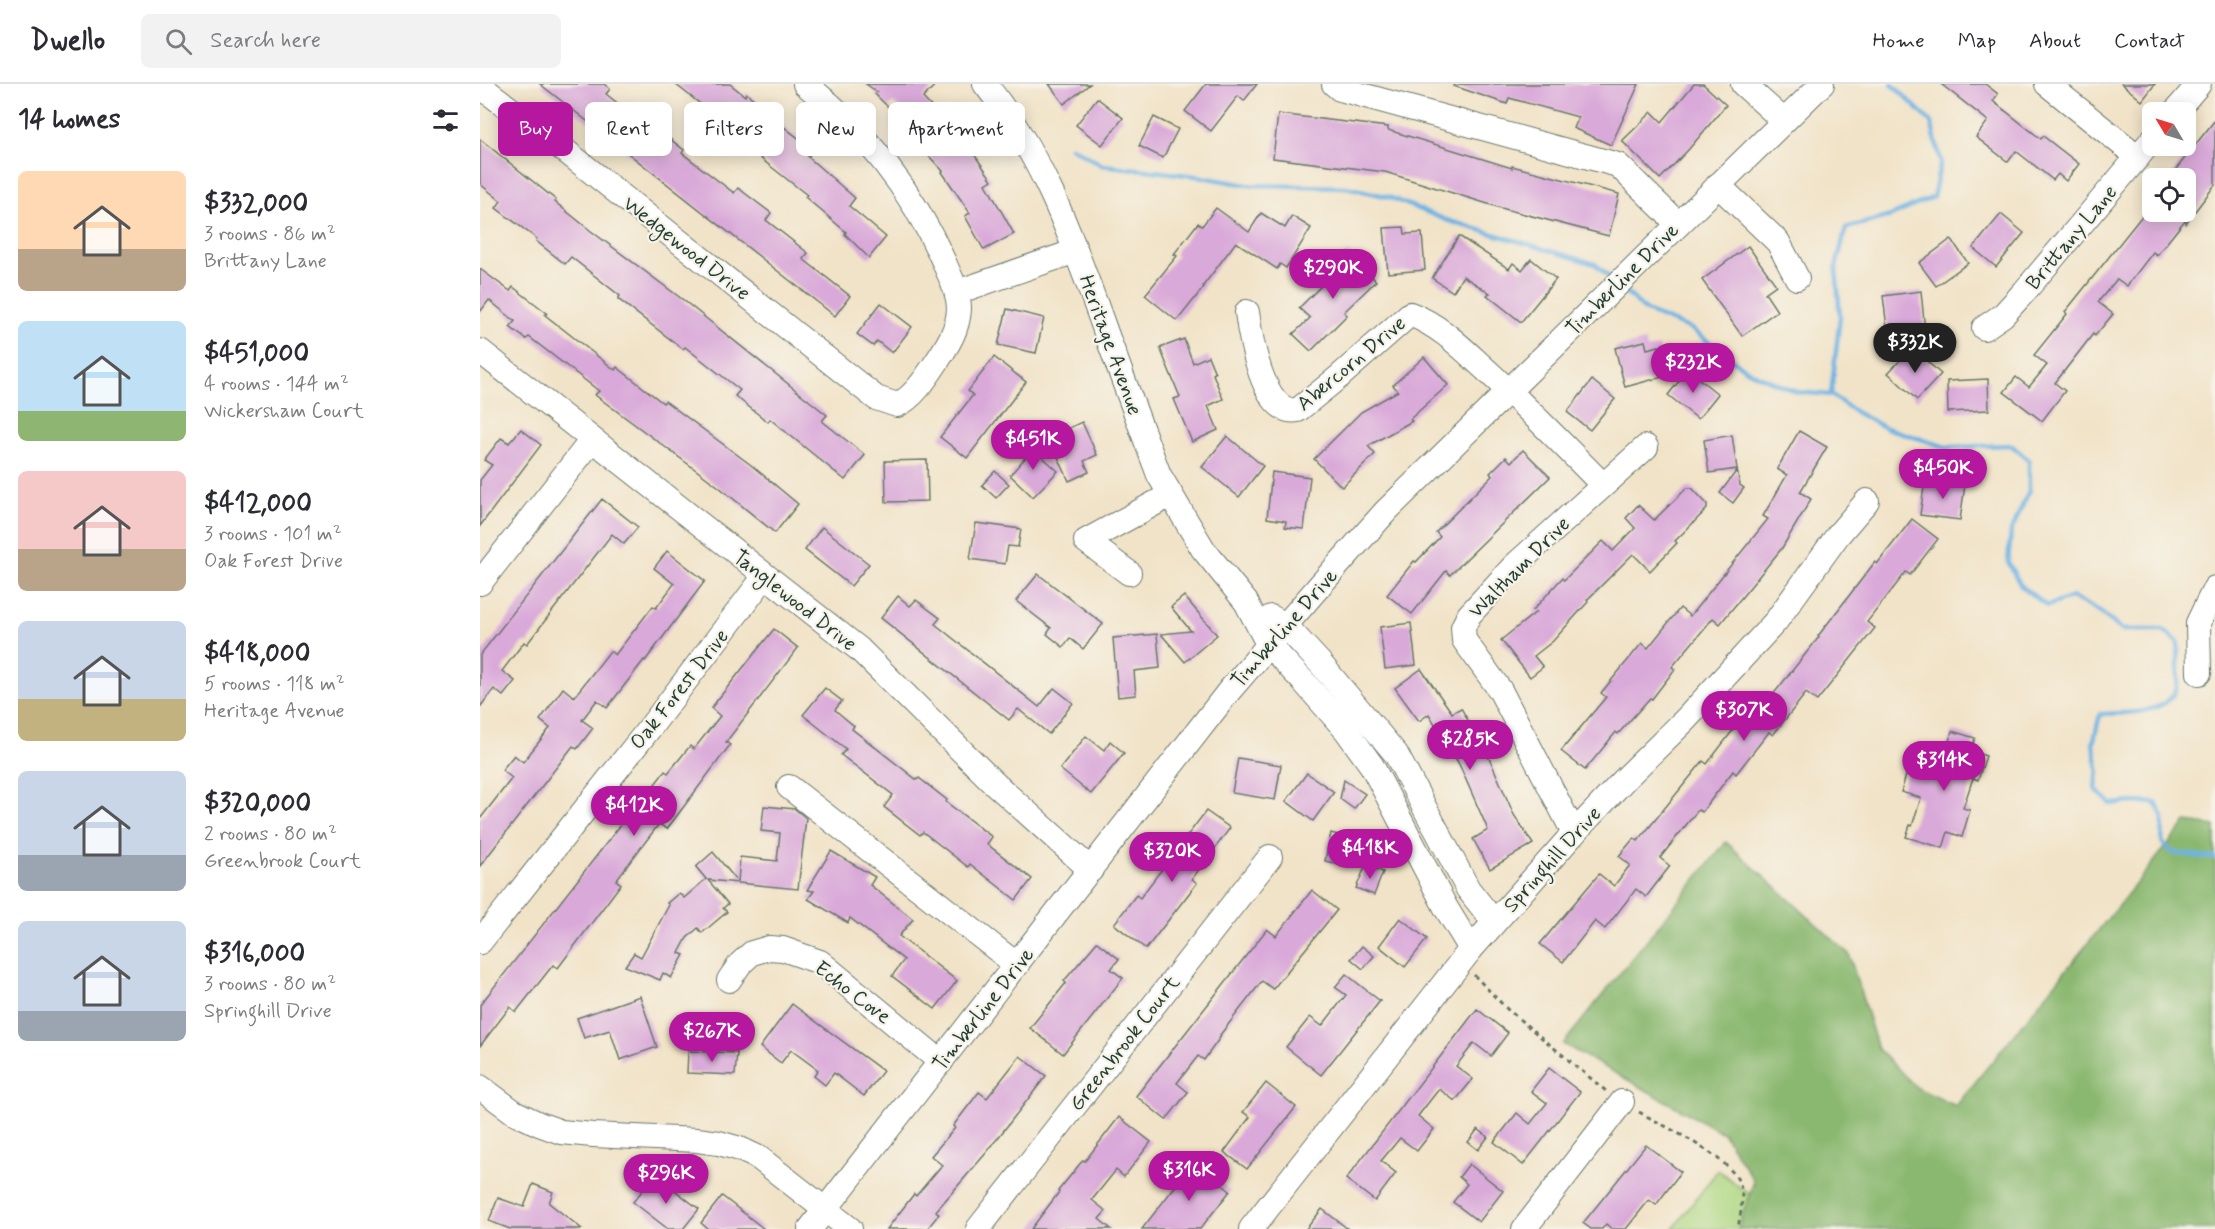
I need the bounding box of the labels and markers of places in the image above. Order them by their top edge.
pin: $290K [1291,249,1375,300]
pin: $332K [1873,323,1957,374]
pin: $232K [1651,343,1735,394]
pin: $451K [991,420,1075,471]
pin: $450K [1901,449,1985,500]
pin: $307K [1702,691,1786,742]
pin: $285K [1428,720,1512,771]
pin: $314K [1902,741,1986,792]
pin: $412K [592,786,676,837]
pin: $418K [1328,829,1412,880]
pin: $320K [1130,832,1214,883]
pin: $267K [670,1012,754,1063]
pin: $316K [1147,1151,1231,1202]
pin: $296K [624,1154,708,1205]

